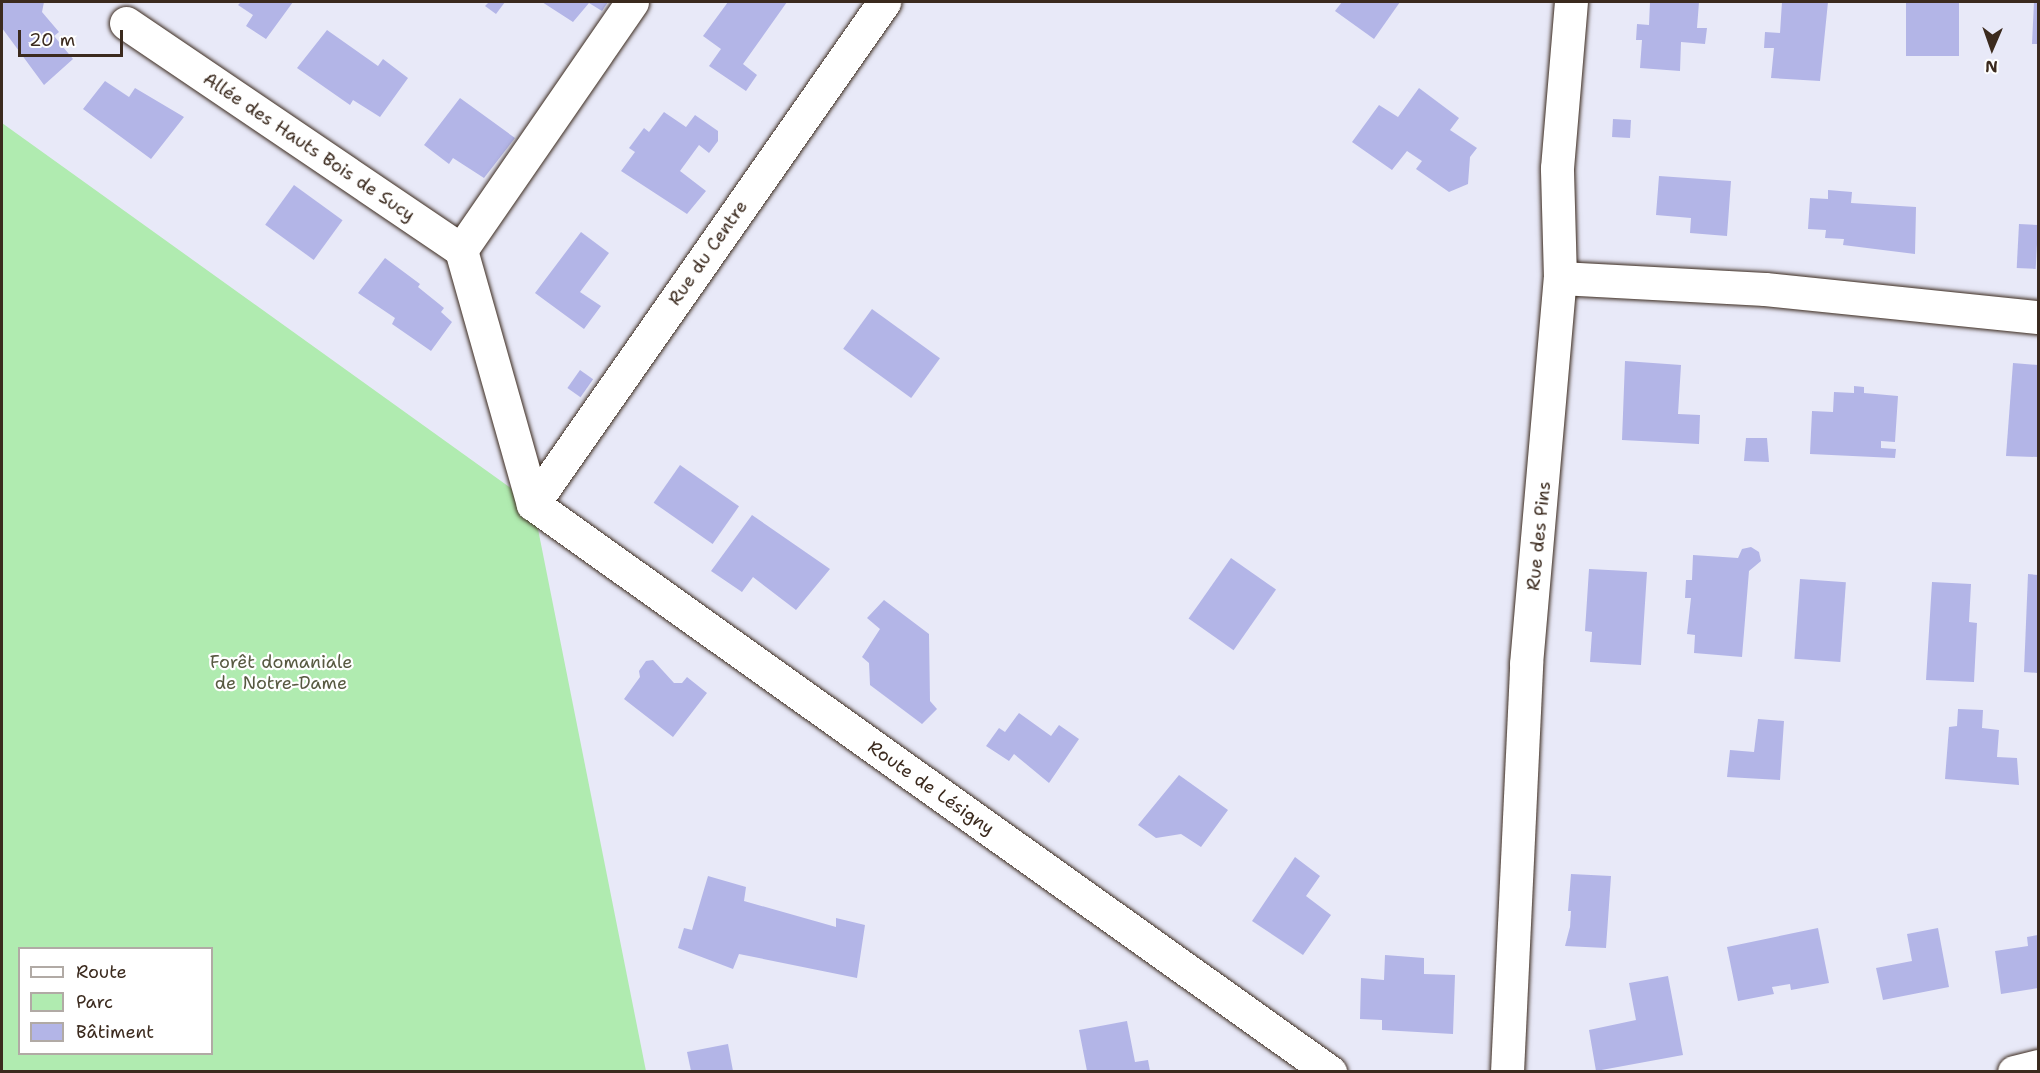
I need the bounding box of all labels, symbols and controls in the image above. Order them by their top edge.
scale bar [21,18,126,56]
north arrow [1962,18,2022,78]
text: 20 m [29,28,75,52]
text: N [1985,56,1998,77]
street label: Allée des Hauts Bois de Sucy [199,68,419,226]
street label: Rue du Centre [664,196,752,310]
street label: Rue des Pins [1523,480,1555,592]
park label: Forêt domaniale de Notre-Dame [210,652,352,694]
street label: Route de Lésigny [864,736,998,840]
legend [18,947,213,1055]
text: Route [76,960,127,984]
text: Parc [76,990,113,1014]
text: Bâtiment [76,1020,154,1044]

